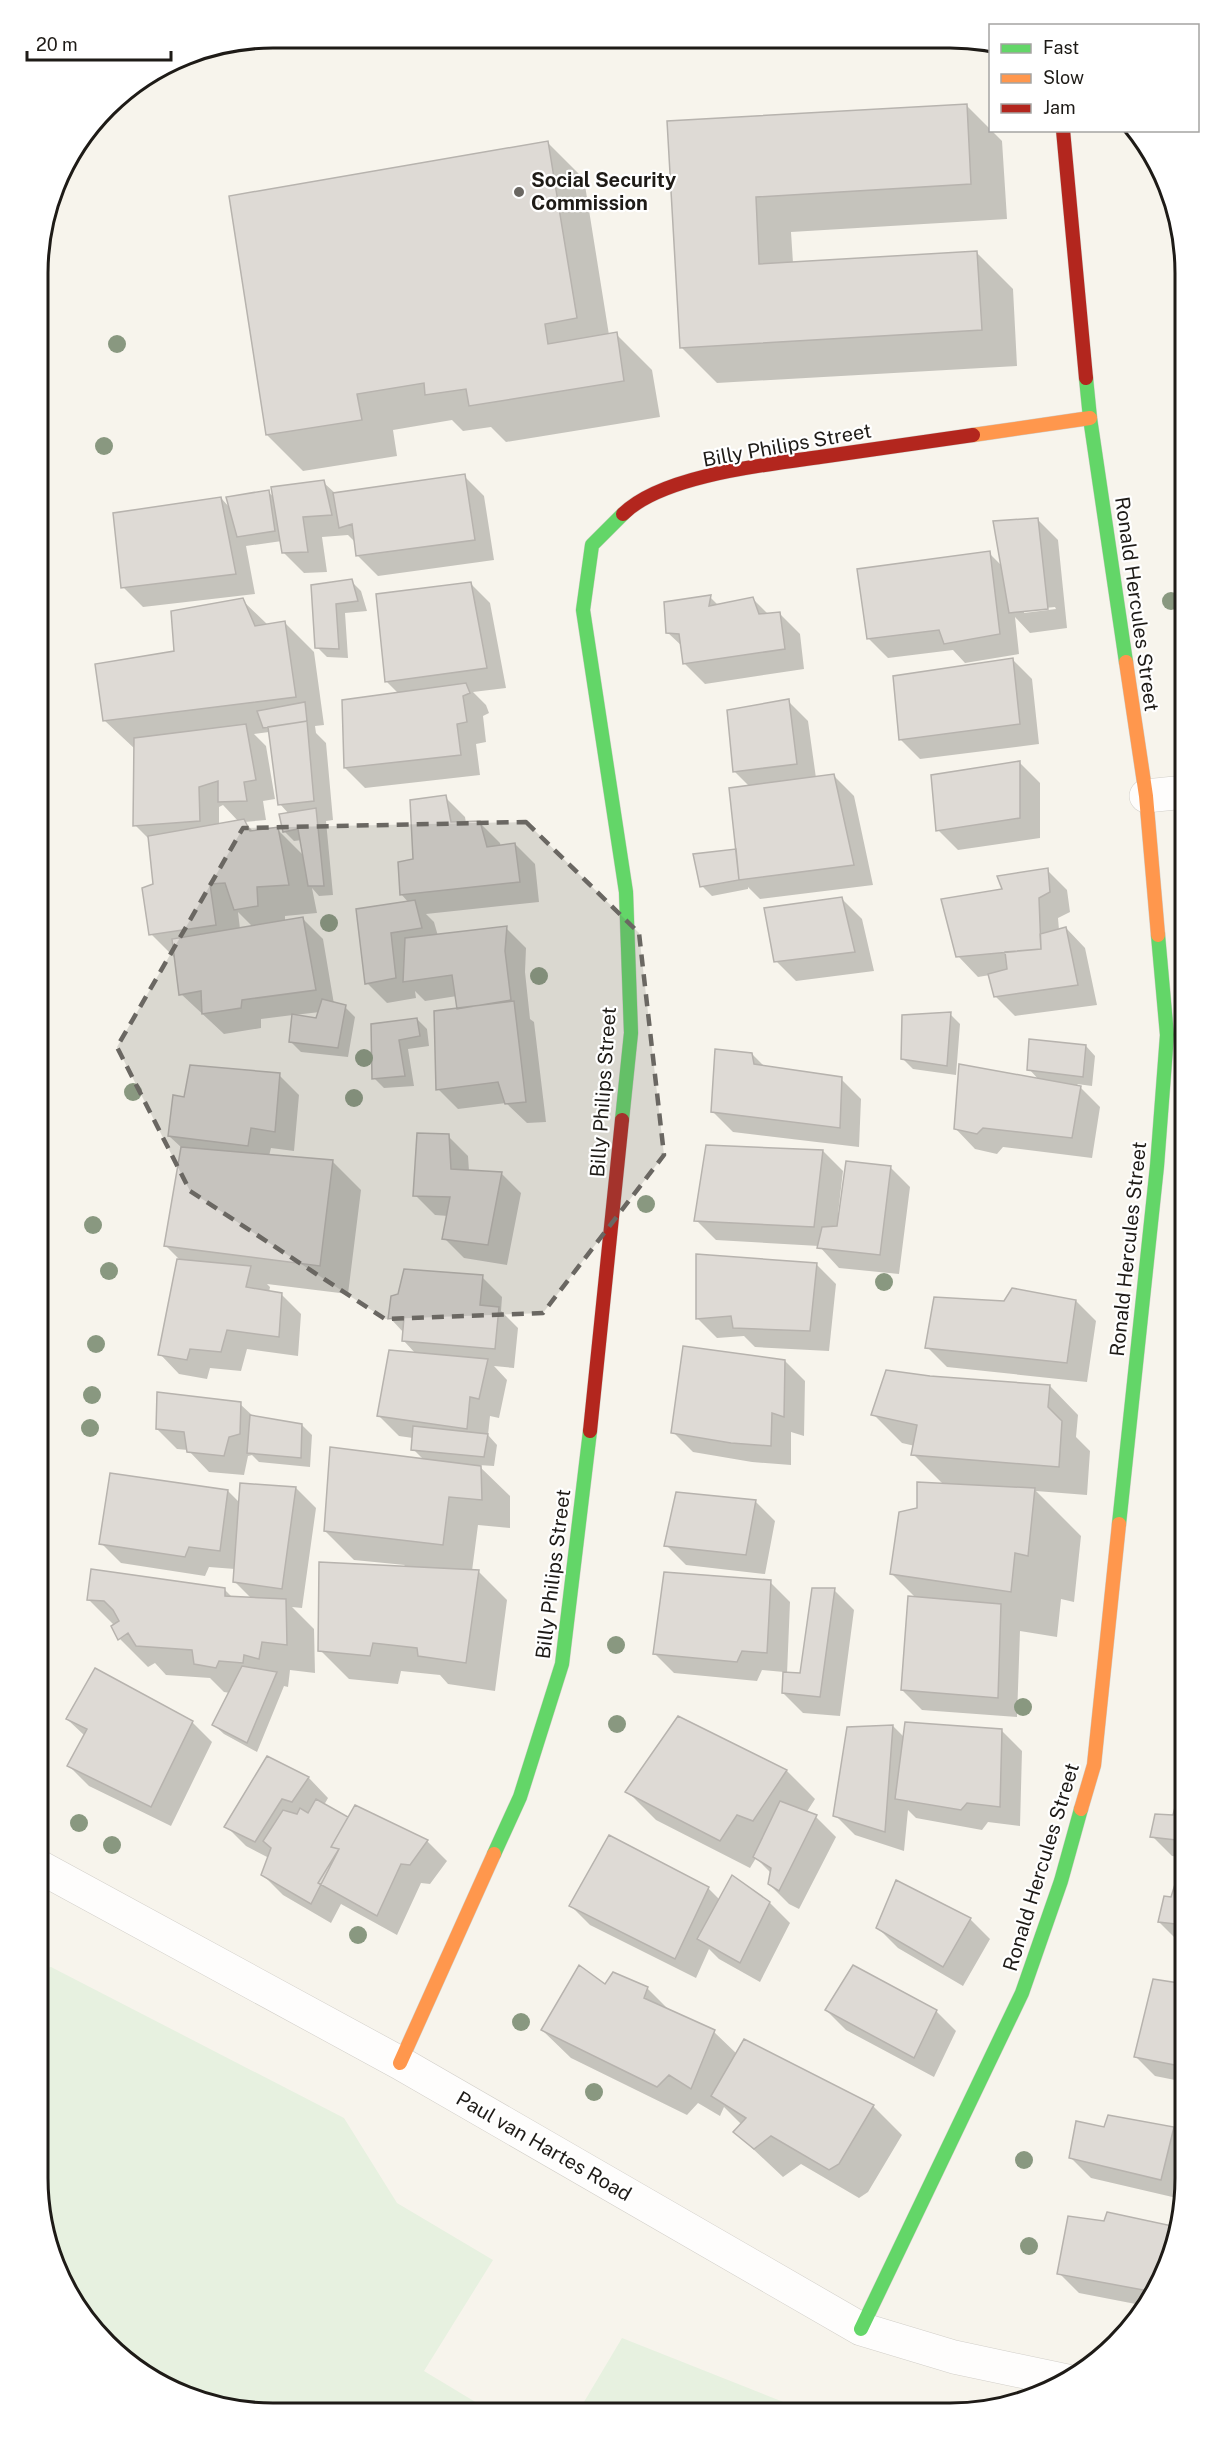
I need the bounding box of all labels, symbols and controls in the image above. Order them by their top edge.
scale bar [27,24,171,62]
legend [989,24,1199,132]
text: 20 m [36,34,78,55]
text: Fast [1043,37,1079,58]
text: Slow [1043,67,1084,88]
text: Jam [1043,97,1076,118]
place label: Social Security Commission [531,168,676,215]
marker: Social Security Commission [512,185,526,199]
street label: Billy Philips Street [701,418,873,472]
street label: Ronald Hercules Street [1110,495,1164,713]
street label: Billy Philips Street [585,1006,621,1178]
street label: Ronald Hercules Street [1105,1140,1151,1358]
street label: Billy Philips Street [531,1488,575,1660]
street label: Ronald Hercules Street [998,1760,1084,1974]
street label: Paul van Hartes Road [452,2086,636,2206]

